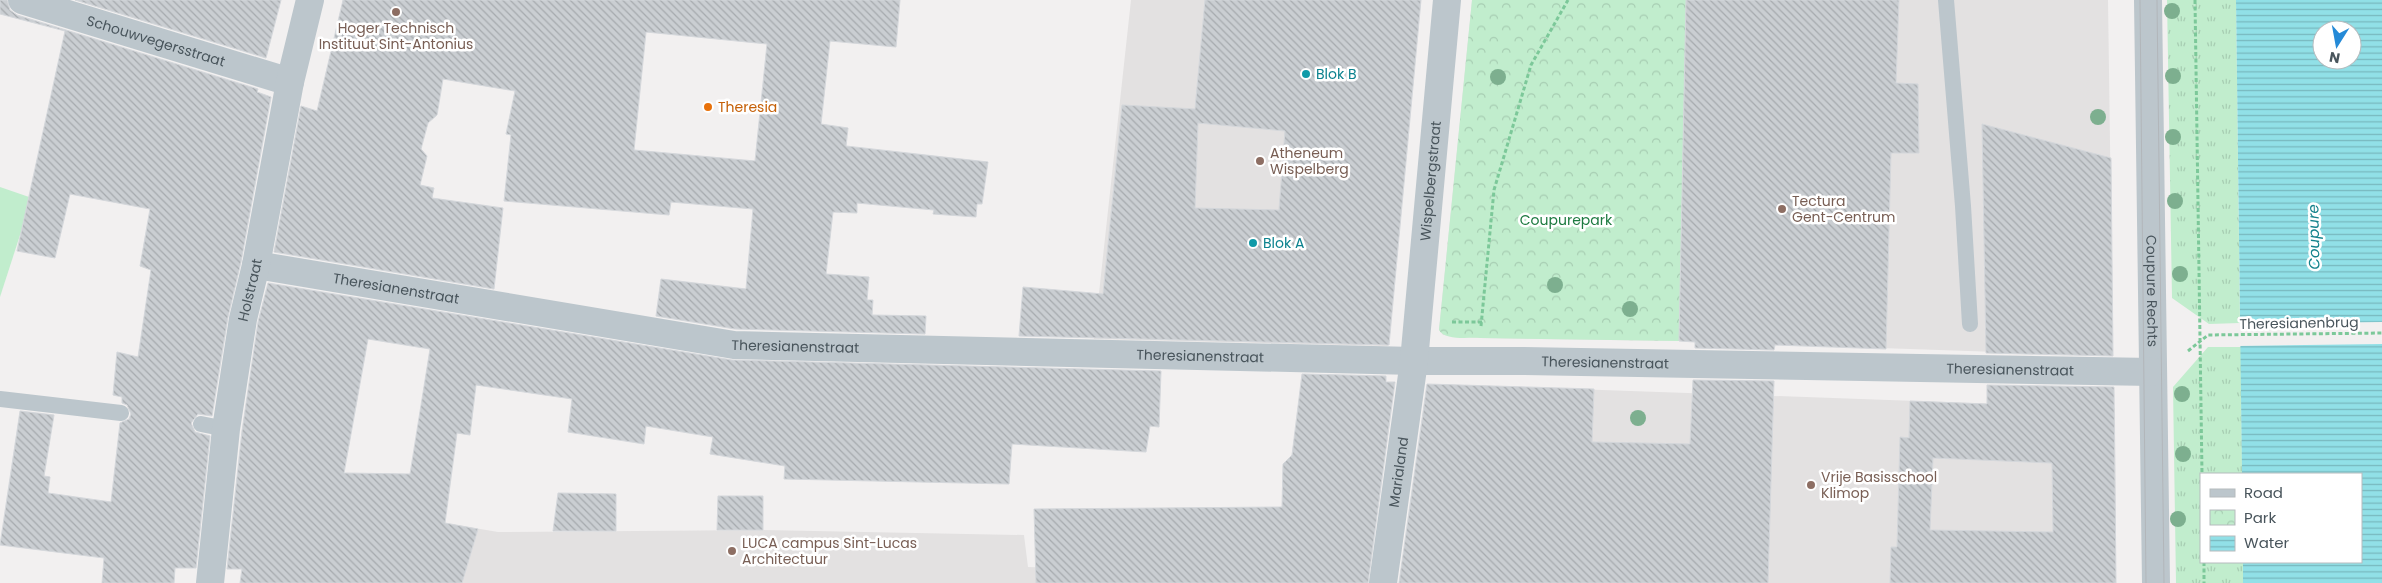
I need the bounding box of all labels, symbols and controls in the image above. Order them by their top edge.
marker: Hoger Technisch Instituut Sint-Antonius [390,6,402,18]
street label: Schouwvegersstraat [84,10,228,72]
place label: Hoger Technisch Instituut Sint-Antonius [319,18,473,54]
north arrow [2312,20,2362,70]
text: N [2327,47,2342,69]
place label: Blok B [1316,64,1357,84]
marker: Blok B [1300,68,1312,80]
place label: Theresia [718,97,777,117]
marker: Theresia [702,101,714,113]
street label: Wispelbergstraat [1415,120,1446,242]
place label: Atheneum Wispelberg [1270,143,1349,179]
marker: Atheneum Wispelberg [1254,155,1266,167]
place label: Tectura Gent-Centrum [1792,191,1896,227]
marker: Tectura Gent-Centrum [1776,203,1788,215]
water label: Coupure [2302,204,2325,270]
park label: Coupurepark [1520,210,1613,230]
place label: Blok A [1263,233,1304,253]
street label: Coupure Rechts [2141,235,2163,347]
marker: Blok A [1247,237,1259,249]
street label: Holstraat [233,257,267,323]
street label: Theresianenstraat [331,268,461,309]
street label: Theresianenbrug [2239,312,2359,334]
street label: Theresianenstraat [731,335,859,358]
street label: Theresianenstraat [1136,344,1264,367]
street label: Theresianenstraat [1541,351,1669,374]
street label: Theresianenstraat [1946,358,2074,381]
street label: Marialand [1384,436,1413,509]
place label: Vrije Basisschool Klimop [1821,467,1937,503]
legend [2200,473,2362,563]
marker: Vrije Basisschool Klimop [1805,479,1817,491]
text: Road [2244,482,2283,503]
text: Park [2244,507,2276,528]
text: Water [2244,532,2290,553]
place label: LUCA campus Sint-Lucas Architectuur [742,533,917,569]
marker: LUCA campus Sint-Lucas Architectuur [726,545,738,557]

